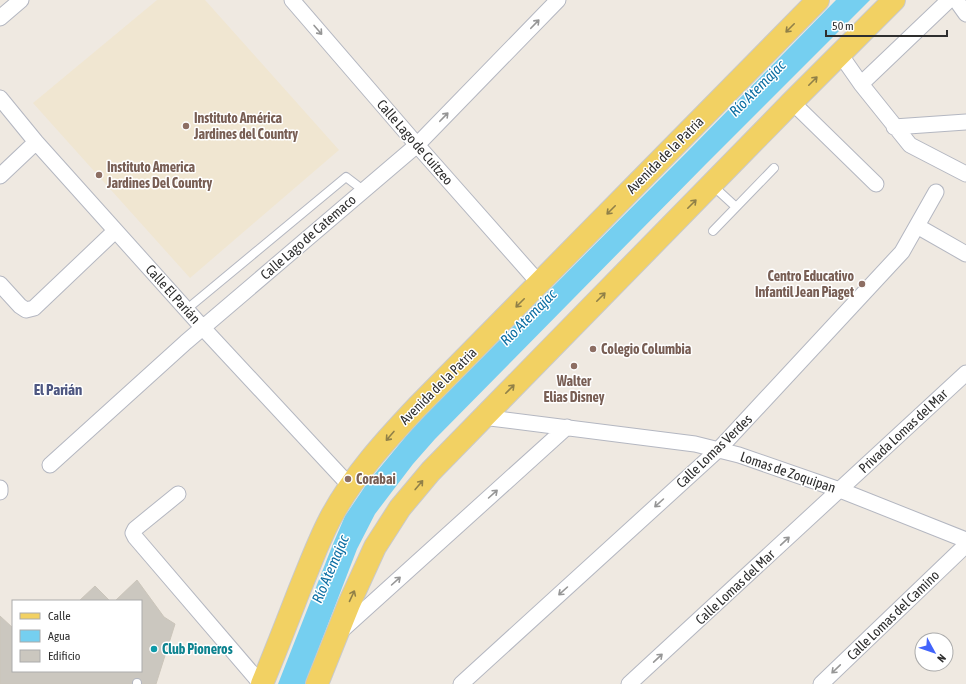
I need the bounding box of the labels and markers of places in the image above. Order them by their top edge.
place label: Instituto América Jardines del Country [193,110,298,142]
marker: Instituto América Jardines del Country [181,121,191,131]
place label: Instituto America Jardines Del Country [106,159,212,191]
marker: Instituto America Jardines Del Country [94,170,104,180]
place label: Centro Educativo Infantil Jean Piaget [755,268,854,300]
marker: Centro Educativo Infantil Jean Piaget [857,279,867,289]
place label: Colegio Columbia [601,341,692,357]
marker: Colegio Columbia [588,344,598,354]
marker: Walter Elias Disney [569,361,579,371]
place label: Walter Elias Disney [543,373,605,405]
place label: Corabai [356,471,396,487]
marker: Corabai [343,474,353,484]
place label: Club Pioneros [162,641,233,657]
marker: Club Pioneros [149,644,159,654]

